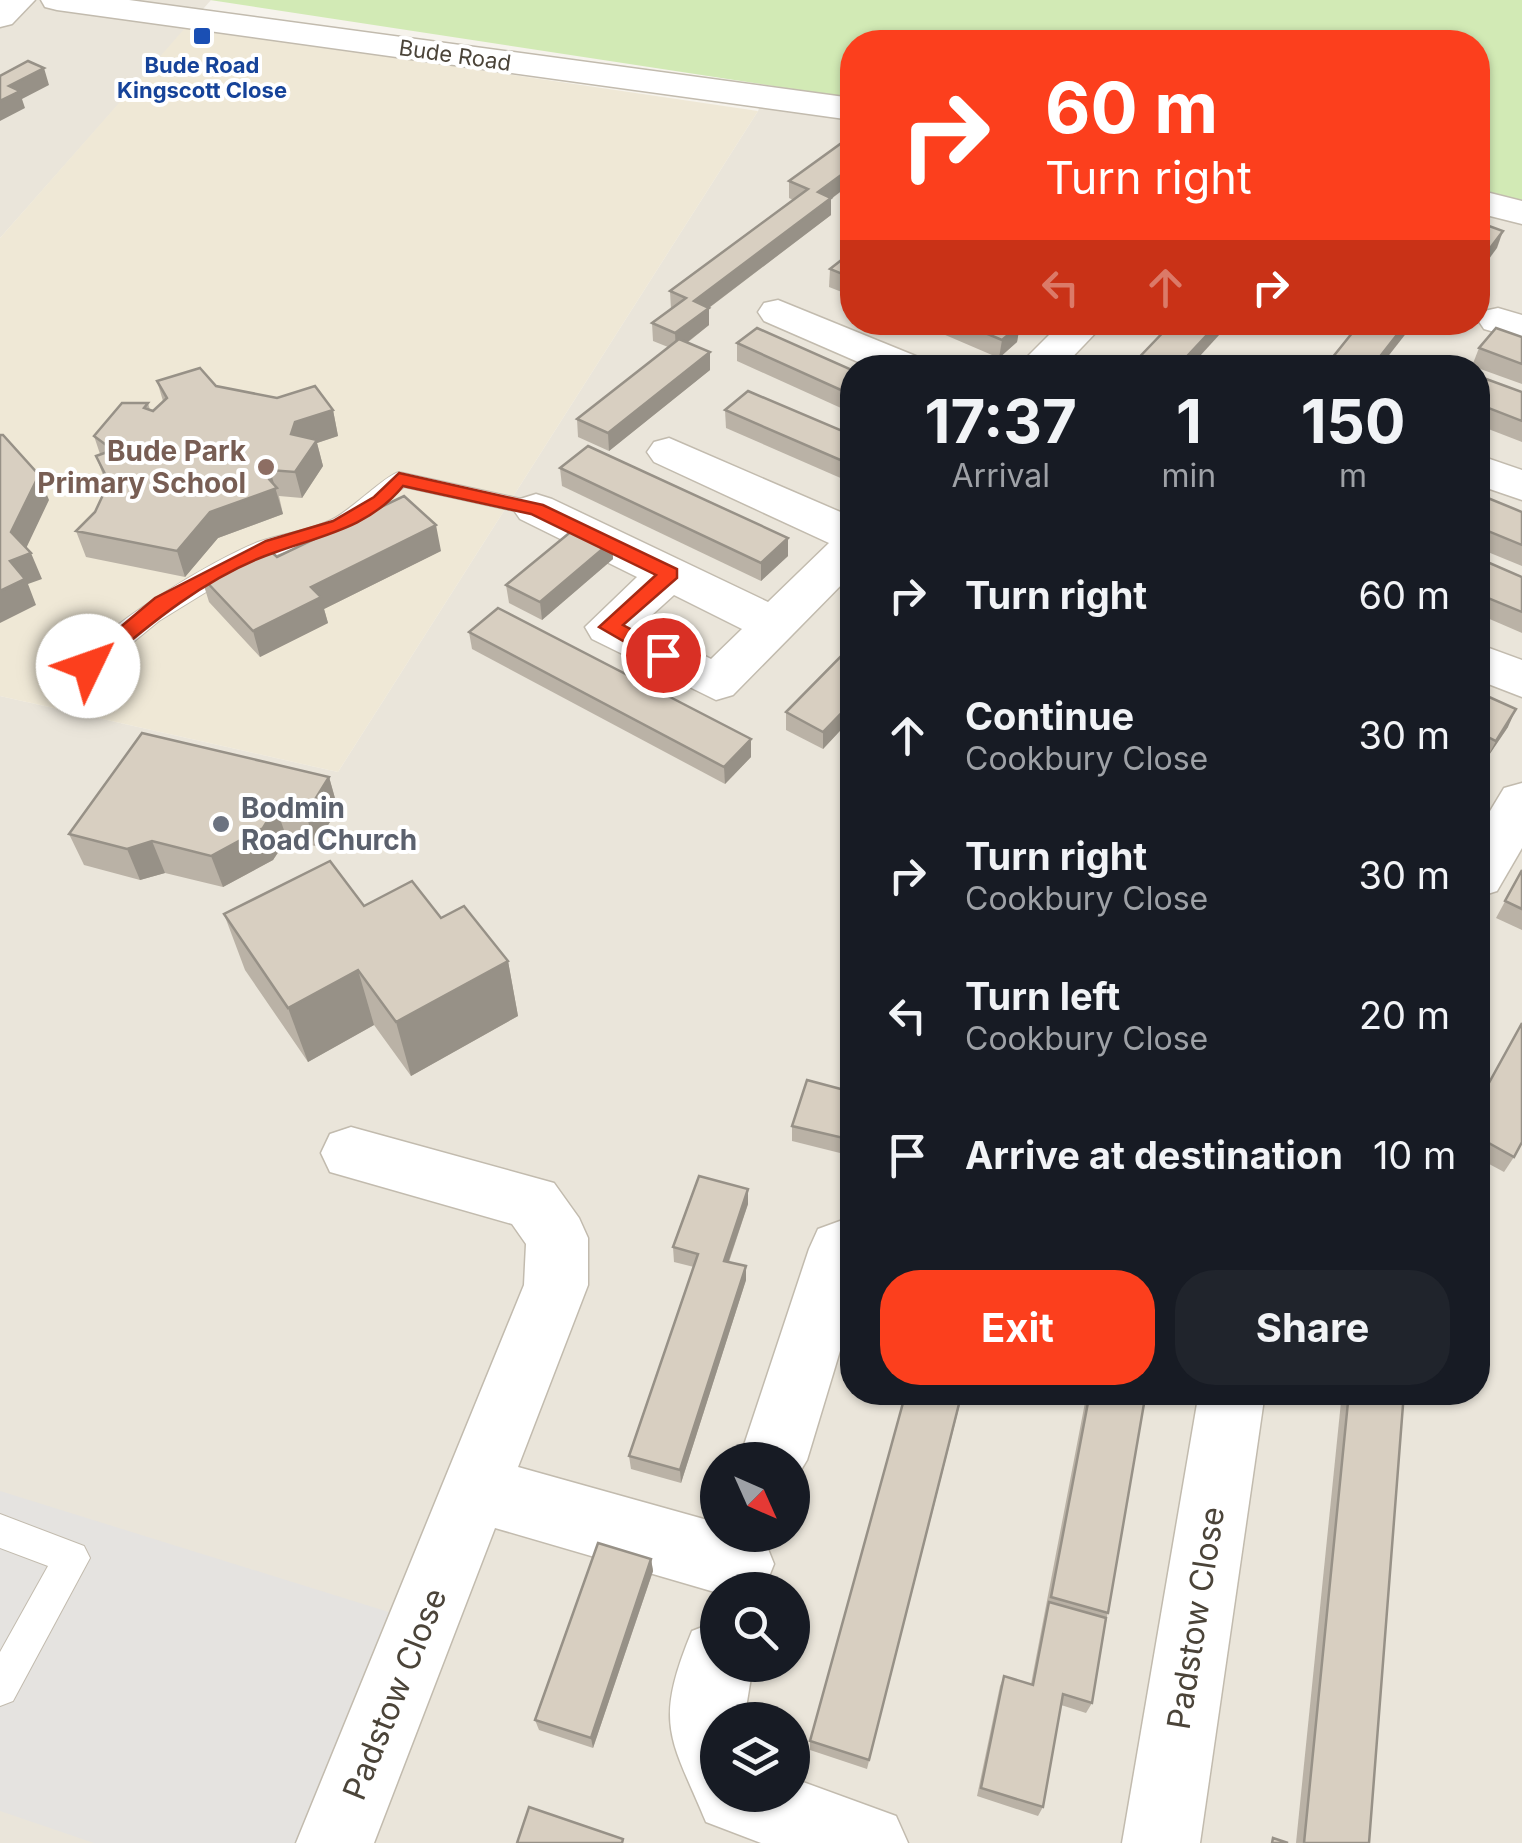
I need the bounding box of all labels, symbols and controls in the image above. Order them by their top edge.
marker: Bude Road Kingscott Close [191,25,213,47]
street label: Bude Road [397,34,513,76]
place label: Bude Road Kingscott Close [117,52,287,103]
text: 60 m [1045,65,1218,150]
icon: right [880,70,1010,200]
text: Turn right [1045,150,1252,205]
icon: left [1033,260,1088,315]
icon: ahead [1138,260,1193,315]
icon: right [1243,260,1298,315]
text: 17:37 [925,385,1077,457]
text: 1 [1176,385,1202,457]
text: 150 [1301,385,1405,457]
place label: Bude Park Primary School [37,434,247,500]
marker: Bude Park Primary School [255,456,277,478]
text: Arrival [952,456,1050,495]
text: min [1162,456,1216,495]
text: m [1339,456,1367,495]
icon: right [880,568,935,623]
text: Turn right [965,572,1147,618]
text: 60 m [1358,572,1450,618]
pin [621,613,706,698]
position arrow [36,614,140,718]
icon: arrive [636,628,691,683]
text: Continue [965,693,1134,739]
icon: ahead [880,708,935,763]
text: 30 m [1359,712,1450,758]
text: Cookbury Close [965,739,1208,778]
place label: Bodmin Road Church [241,791,417,857]
marker: Bodmin Road Church [210,813,232,835]
text: Turn right [965,833,1147,879]
icon: right [880,848,935,903]
text: 30 m [1359,852,1450,898]
text: Cookbury Close [965,879,1208,918]
text: Turn left [965,973,1120,1019]
icon: left [880,988,935,1043]
text: 20 m [1359,992,1450,1038]
text: Cookbury Close [965,1019,1208,1058]
icon: arrive [880,1128,935,1183]
text: Arrive at destination [965,1132,1343,1178]
text: 10 m [1373,1132,1456,1178]
button: Exit [880,1270,1155,1385]
button: Share [1175,1270,1450,1385]
north arrow [700,1442,810,1552]
map controls [700,1442,810,1812]
street label: Padstow Close [1159,1504,1232,1732]
button: search [700,1572,810,1682]
street label: Padstow Close [334,1582,455,1805]
button: layers [700,1702,810,1812]

